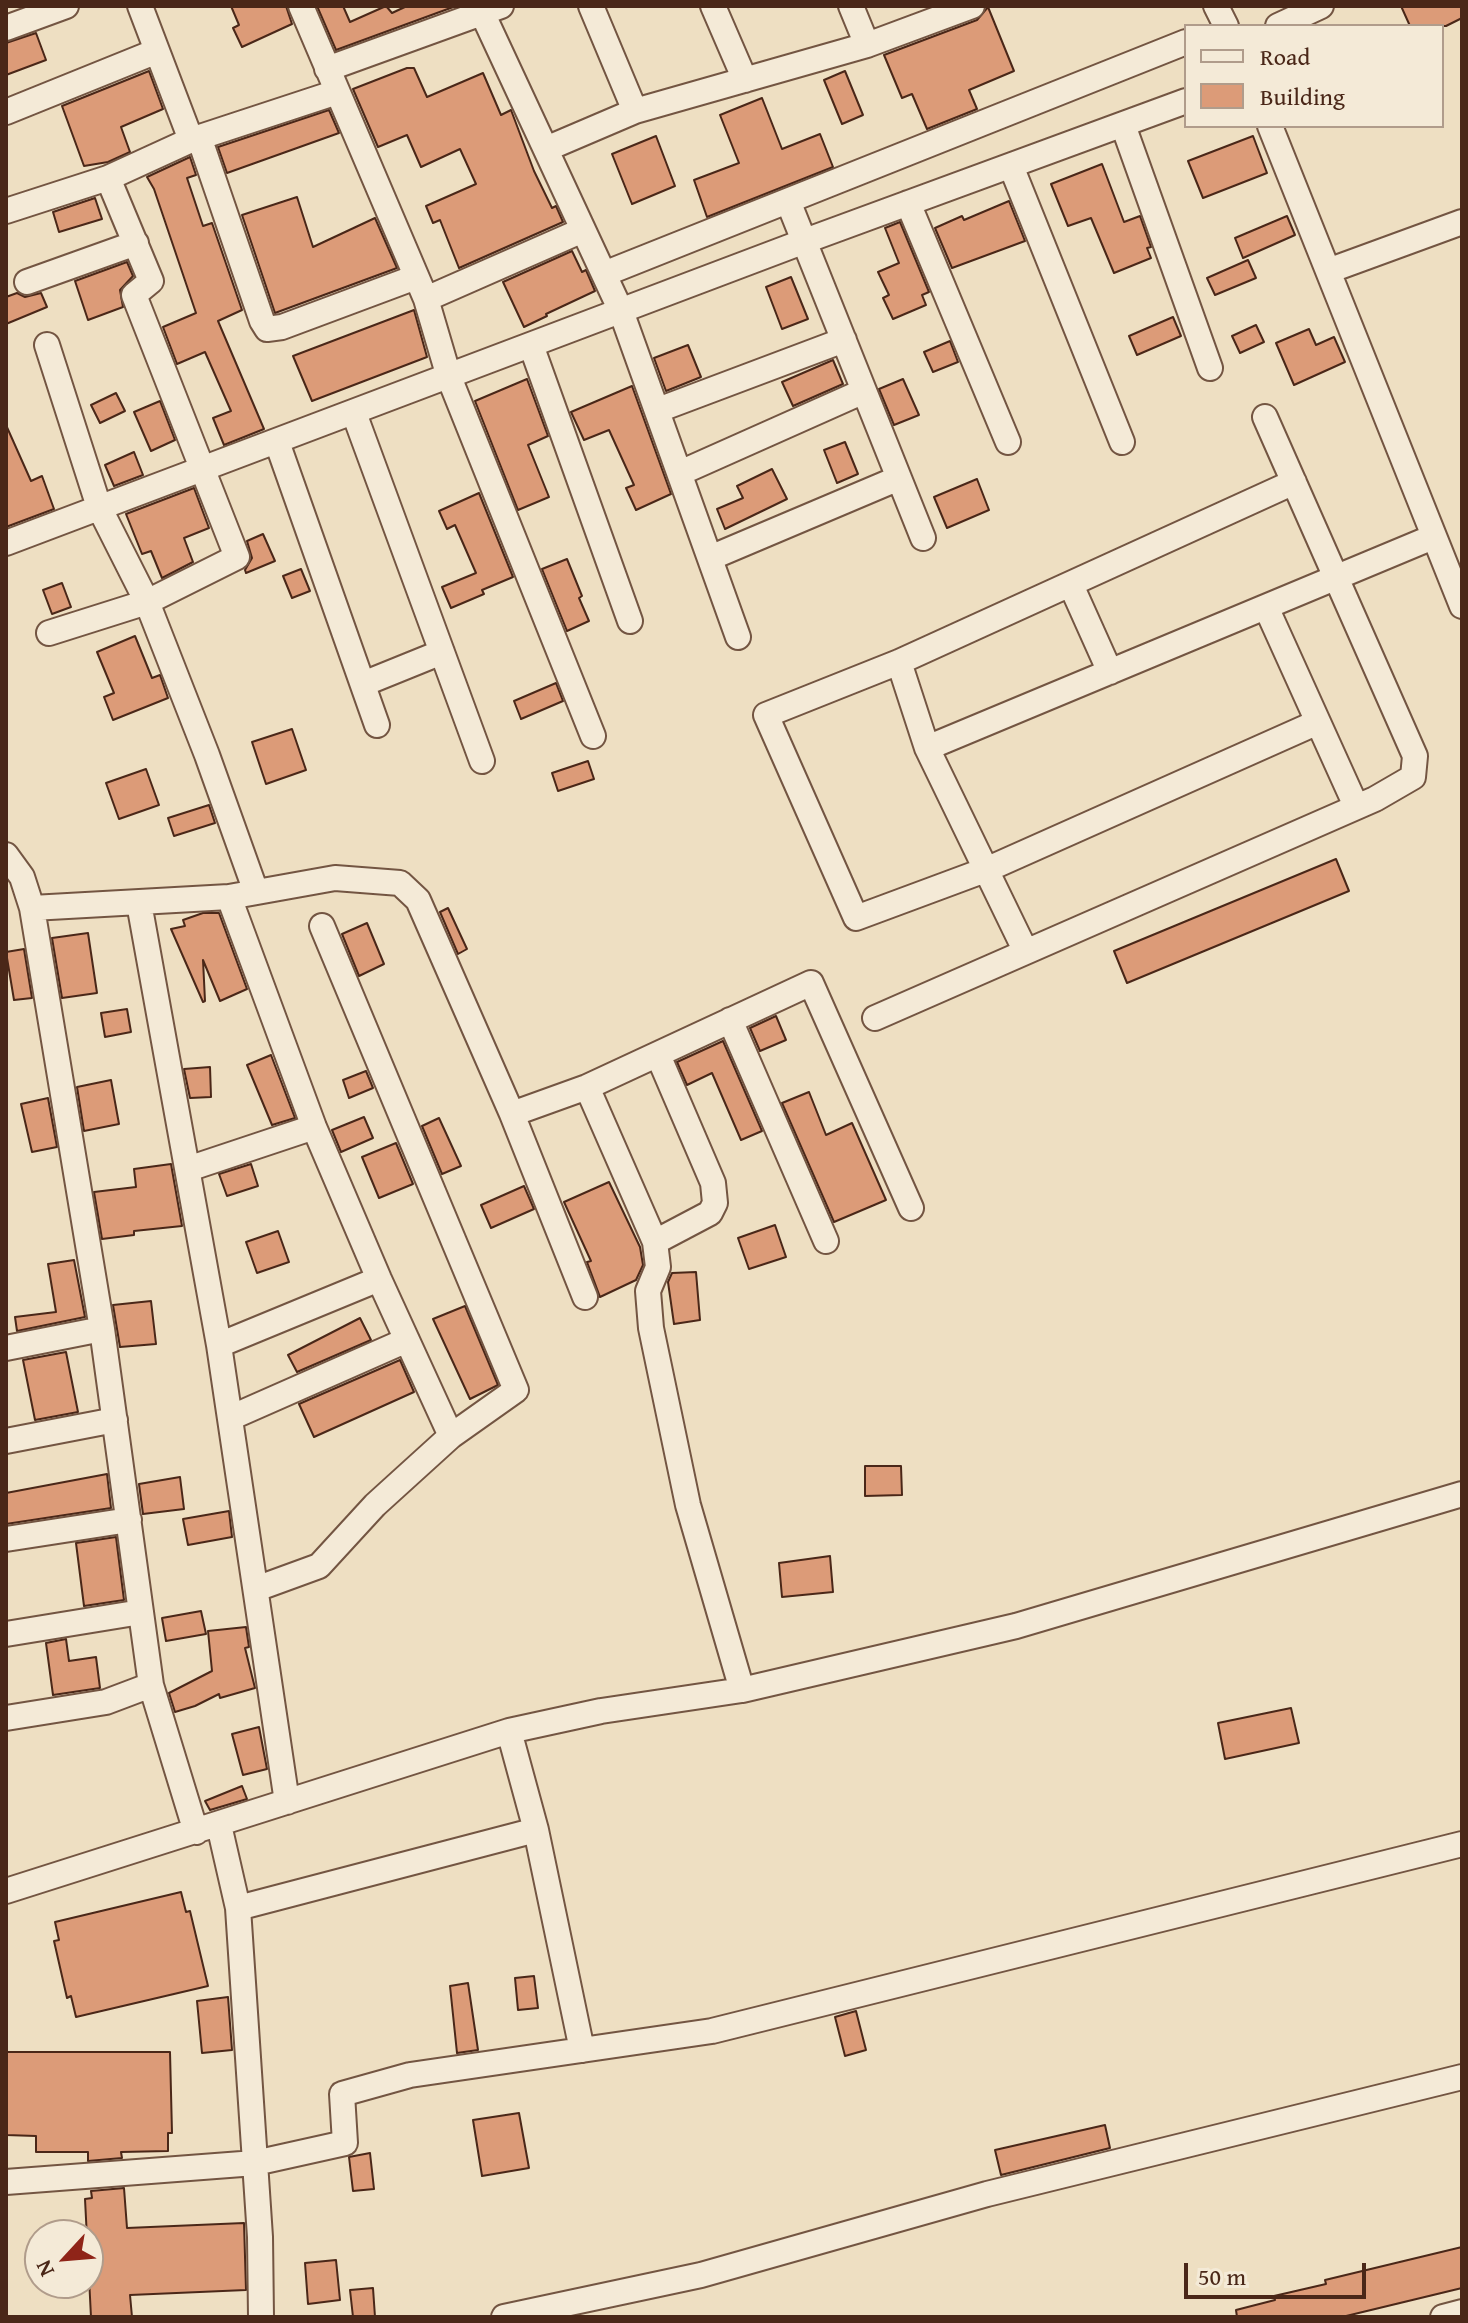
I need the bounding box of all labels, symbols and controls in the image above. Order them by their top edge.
legend [1184,24,1444,128]
text: Road [1260,39,1310,74]
text: Building [1260,79,1345,114]
north arrow [24,2219,104,2299]
scale bar [1188,2247,1370,2297]
text: N [27,2255,62,2282]
text: 50 m [1198,2259,1246,2294]

